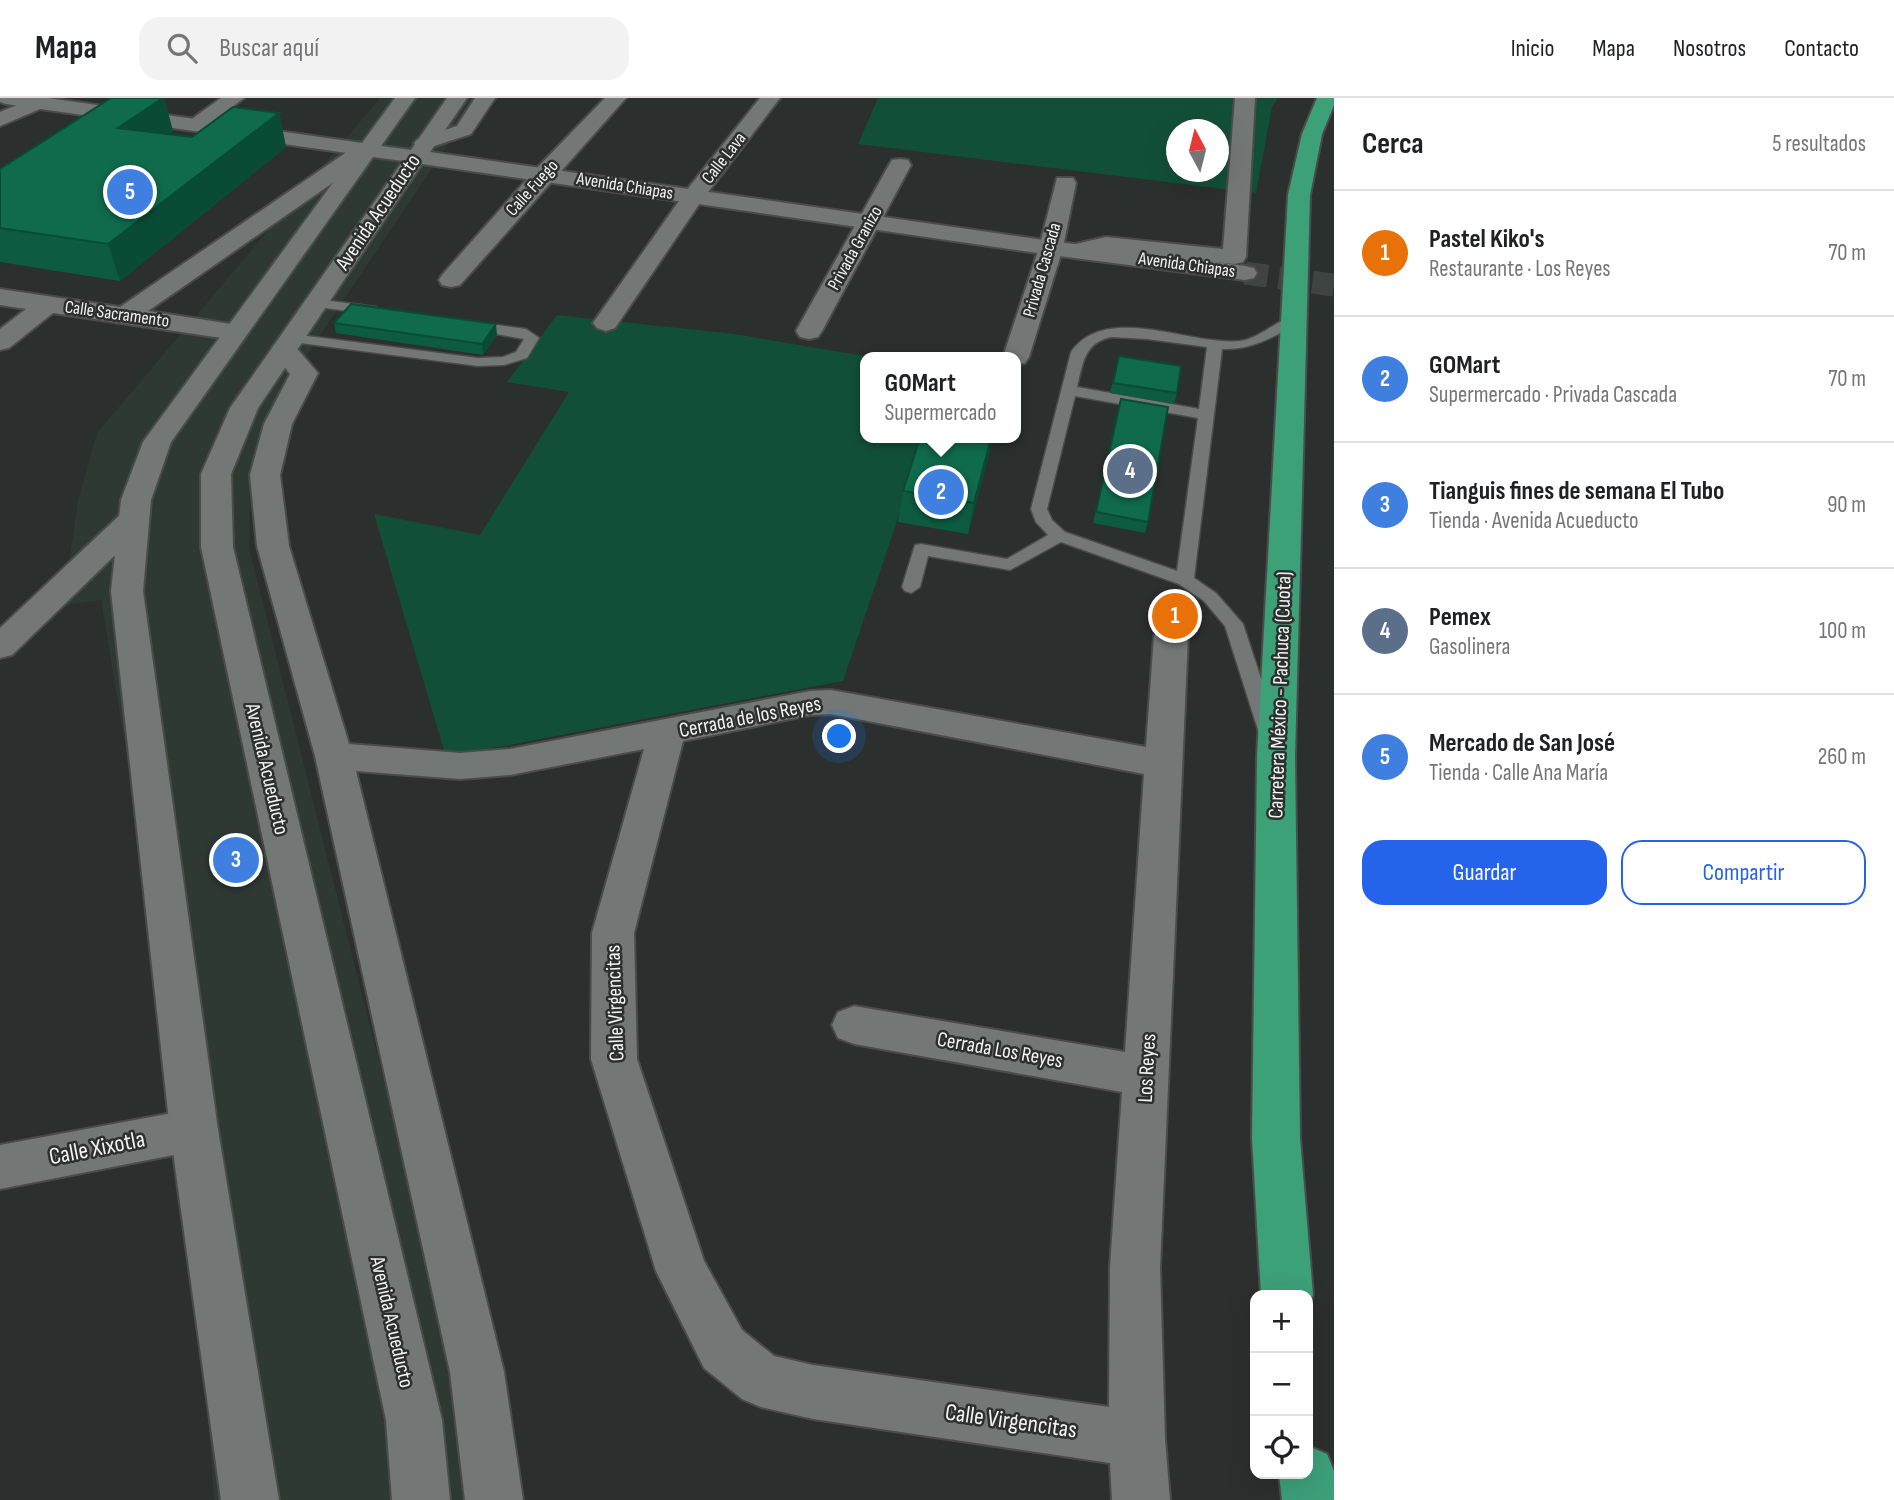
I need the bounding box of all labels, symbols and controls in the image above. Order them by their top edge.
search box [139,17,629,80]
text: Mapa [35,28,97,68]
icon: search [163,29,201,67]
text: Buscar aquí [219,33,319,64]
text: Inicio [1511,34,1554,63]
text: Mapa [1592,34,1635,63]
text: Nosotros [1673,34,1746,63]
text: Contacto [1784,34,1859,63]
north arrow [1166,119,1229,182]
text: Cerca [1362,126,1424,162]
street label: Calle Lava [697,128,751,188]
text: 5 resultados [1772,130,1866,158]
street label: Avenida Acueducto [330,150,426,275]
street label: Calle Fuego [501,156,563,220]
pin: 5 [107,166,153,218]
street label: Avenida Chiapas [574,168,675,204]
street label: Privada Granizo [823,202,887,294]
street label: Privada Cascada [1019,220,1066,320]
text: Pastel Kiko's [1429,224,1545,255]
text: 1 [1380,239,1390,267]
text: 70 m [1828,239,1866,267]
street label: Avenida Chiapas [1136,248,1237,282]
text: Restaurante · Los Reyes [1429,255,1611,283]
street label: Calle Sacramento [63,296,171,332]
text: GOMart [1429,350,1500,381]
popup [860,352,1021,443]
text: 2 [1380,365,1390,393]
text: 70 m [1828,365,1866,393]
text: GOMart [885,368,956,399]
text: Supermercado · Privada Cascada [1429,381,1677,409]
text: Supermercado [885,399,996,427]
pin: 4 [1107,445,1153,497]
pin: 2 [918,466,964,518]
text: Tianguis fines de semana El Tubo [1429,476,1724,507]
text: 3 [1380,491,1390,519]
text: 90 m [1827,491,1866,519]
text: Tienda · Avenida Acueducto [1429,507,1639,535]
street label: Carretera México - Pachuca (Cuota) [1263,571,1297,819]
pin: 1 [1152,590,1198,642]
text: Pemex [1429,602,1491,633]
text: 4 [1380,617,1390,645]
text: 100 m [1819,617,1866,645]
text: Gasolinera [1429,633,1510,661]
street label: Cerrada de los Reyes [677,691,823,743]
street label: Avenida Acueducto [240,700,294,837]
your location [822,719,856,753]
text: Mercado de San José [1429,728,1615,759]
text: 5 [1380,743,1390,771]
text: 260 m [1818,743,1866,771]
text: Tienda · Calle Ana María [1429,759,1608,787]
pin: 3 [213,834,259,886]
button: Guardar [1362,840,1607,905]
button: Compartir [1621,840,1866,905]
street label: Calle Virgencitas [600,944,630,1062]
street label: Cerrada Los Reyes [935,1027,1065,1073]
street label: Los Reyes [1133,1033,1161,1103]
street label: Calle Xixotla [47,1125,147,1171]
street label: Avenida Acueducto [365,1253,419,1390]
map controls [1250,1290,1313,1479]
button: + [1250,1290,1313,1353]
button: − [1250,1353,1313,1416]
street label: Calle Virgencitas [943,1397,1079,1445]
button: locate [1250,1416,1313,1479]

